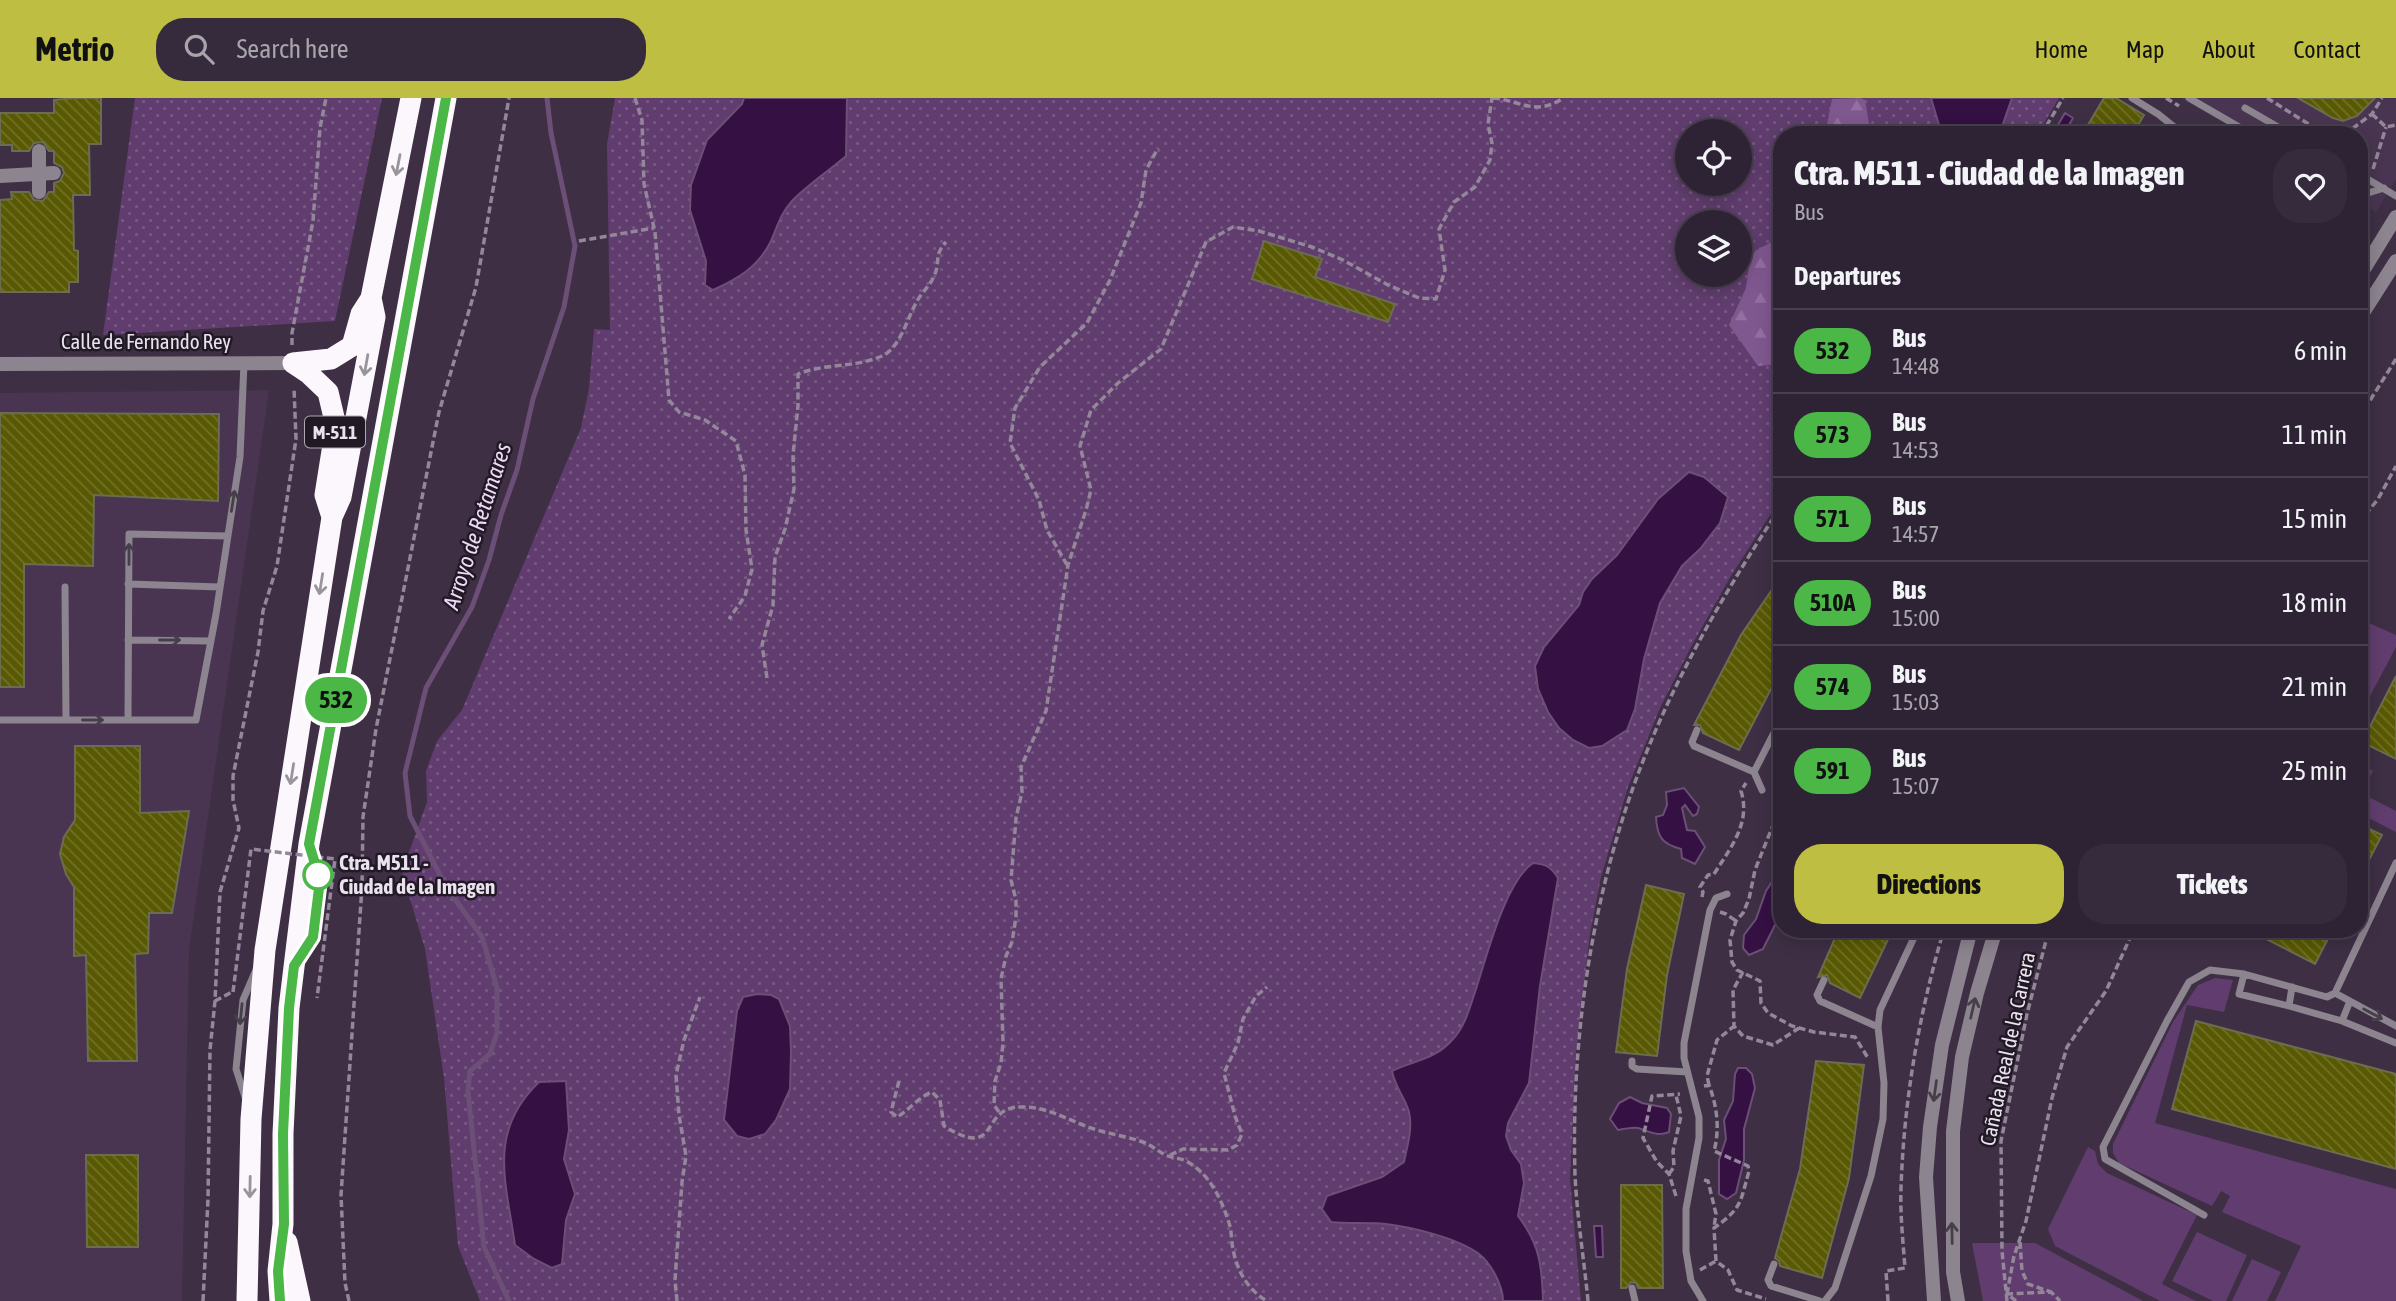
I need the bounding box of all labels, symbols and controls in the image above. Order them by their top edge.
search box [156,18,646,81]
text: Metrio [35,30,114,68]
icon: search [180,30,218,68]
text: Search here [236,34,349,64]
text: Home [2034,36,2088,63]
text: Map [2126,36,2164,63]
text: About [2202,36,2255,63]
text: Contact [2293,36,2361,63]
map controls [1675,119,1752,287]
button: locate [1675,119,1752,196]
button: heart [2273,149,2347,223]
one-way arrow [391,153,404,176]
text: Ctra. M511 - Ciudad de la Imagen [1794,154,2184,192]
text: Bus [1794,199,1824,225]
button: layers [1675,210,1752,287]
text: Departures [1794,261,1901,291]
text: Bus [1892,323,1926,353]
street label: Calle de Fernando Rey [61,329,231,353]
text: 6 min [2294,336,2347,366]
text: 532 [1816,337,1849,364]
one-way arrow [358,353,372,376]
text: 14:48 [1892,353,1939,379]
text: Bus [1892,407,1926,437]
road number: M-511 [305,416,365,448]
text: 11 min [2282,420,2347,450]
text: 573 [1816,421,1849,448]
text: 14:53 [1892,437,1939,463]
water label: Arroyo de Retamares [438,440,516,613]
one-way arrow [227,490,240,513]
text: Bus [1892,491,1926,521]
text: 15 min [2282,504,2347,534]
text: 571 [1816,505,1849,532]
text: 14:57 [1892,521,1939,547]
one-way arrow [122,543,135,566]
one-way arrow [314,572,327,595]
text: Bus [1892,575,1926,605]
text: 18 min [2282,588,2347,618]
text: 510A [1810,589,1855,616]
text: 15:00 [1892,605,1940,631]
one-way arrow [158,633,181,647]
text: Bus [1892,659,1926,689]
text: 21 min [2282,672,2347,702]
text: 574 [1816,673,1849,700]
line badge: 532 [296,677,376,723]
text: 532 [319,686,353,713]
text: 15:03 [1892,689,1940,715]
one-way arrow [81,713,104,727]
text: Bus [1892,743,1926,773]
text: 25 min [2282,756,2347,786]
text: 591 [1816,757,1849,784]
one-way arrow [285,762,298,784]
text: 15:07 [1892,773,1940,799]
button: Directions [1794,844,2064,924]
button: Tickets [2078,844,2347,924]
place label: Ctra. M511 - Ciudad de la Imagen [339,850,495,898]
marker: Ctra. M511 - Ciudad de la Imagen [303,860,333,890]
street label: Cañada Real de la Carrera [1975,950,2039,1148]
one-way arrow [1968,997,1981,1019]
one-way arrow [235,1002,248,1024]
one-way arrow [2362,1008,2383,1021]
one-way arrow [1929,1079,1942,1102]
one-way arrow [243,1176,256,1199]
one-way arrow [1946,1222,1959,1245]

